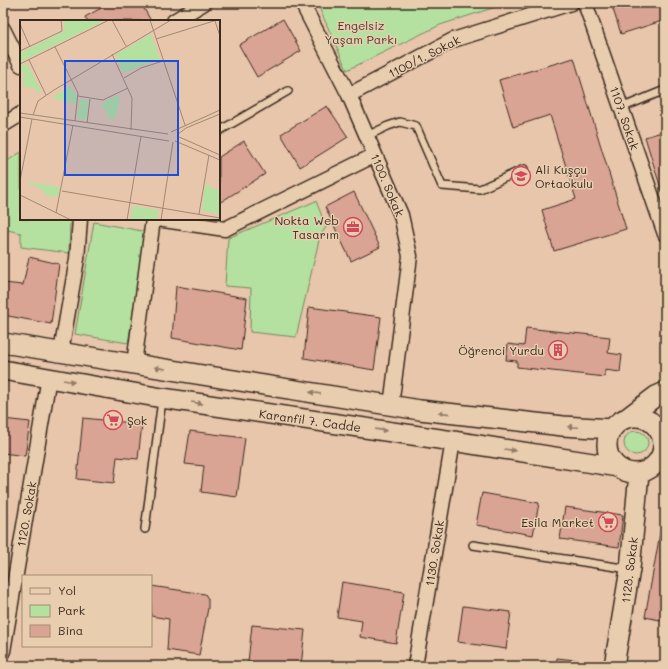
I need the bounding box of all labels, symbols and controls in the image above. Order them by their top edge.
park label: Engelsiz Yaşam Parkı [324,17,398,47]
inset map [20,20,220,220]
street label: 1100/1. Sokak [385,31,463,81]
street label: 1107. Sokak [607,84,643,152]
street label: 1100. Sokak [368,151,408,219]
place label: Ali Kuşçu Ortaokulu [535,161,593,191]
school or university icon: Ali Kuşçu Ortaokulu [510,165,532,187]
place label: Nokta Web Tasarım [274,212,339,242]
office icon: Nokta Web Tasarım [342,216,364,238]
building icon: Öğrenci Yurdu [547,339,569,361]
place label: Öğrenci Yurdu [458,342,544,358]
one-way arrow [153,365,166,371]
one-way arrow [63,378,75,384]
one-way arrow [309,390,322,396]
one-way arrow [191,400,203,406]
street label: Karanfil 7. Cadde [258,405,362,435]
supermarket icon: Şok [102,409,124,431]
one-way arrow [438,410,450,416]
place label: Şok [127,412,147,428]
one-way arrow [566,424,579,430]
one-way arrow [375,427,387,433]
one-way arrow [504,447,516,453]
street label: 1120. Sokak [12,480,40,548]
supermarket icon: Esila Market [597,511,619,533]
place label: Esila Market [521,514,594,530]
street label: 1130. Sokak [421,519,447,587]
street label: 1128. Sokak [617,536,641,604]
legend [22,575,152,647]
text: Yol [58,582,76,598]
text: Park [58,602,85,618]
text: Bina [58,622,83,638]

